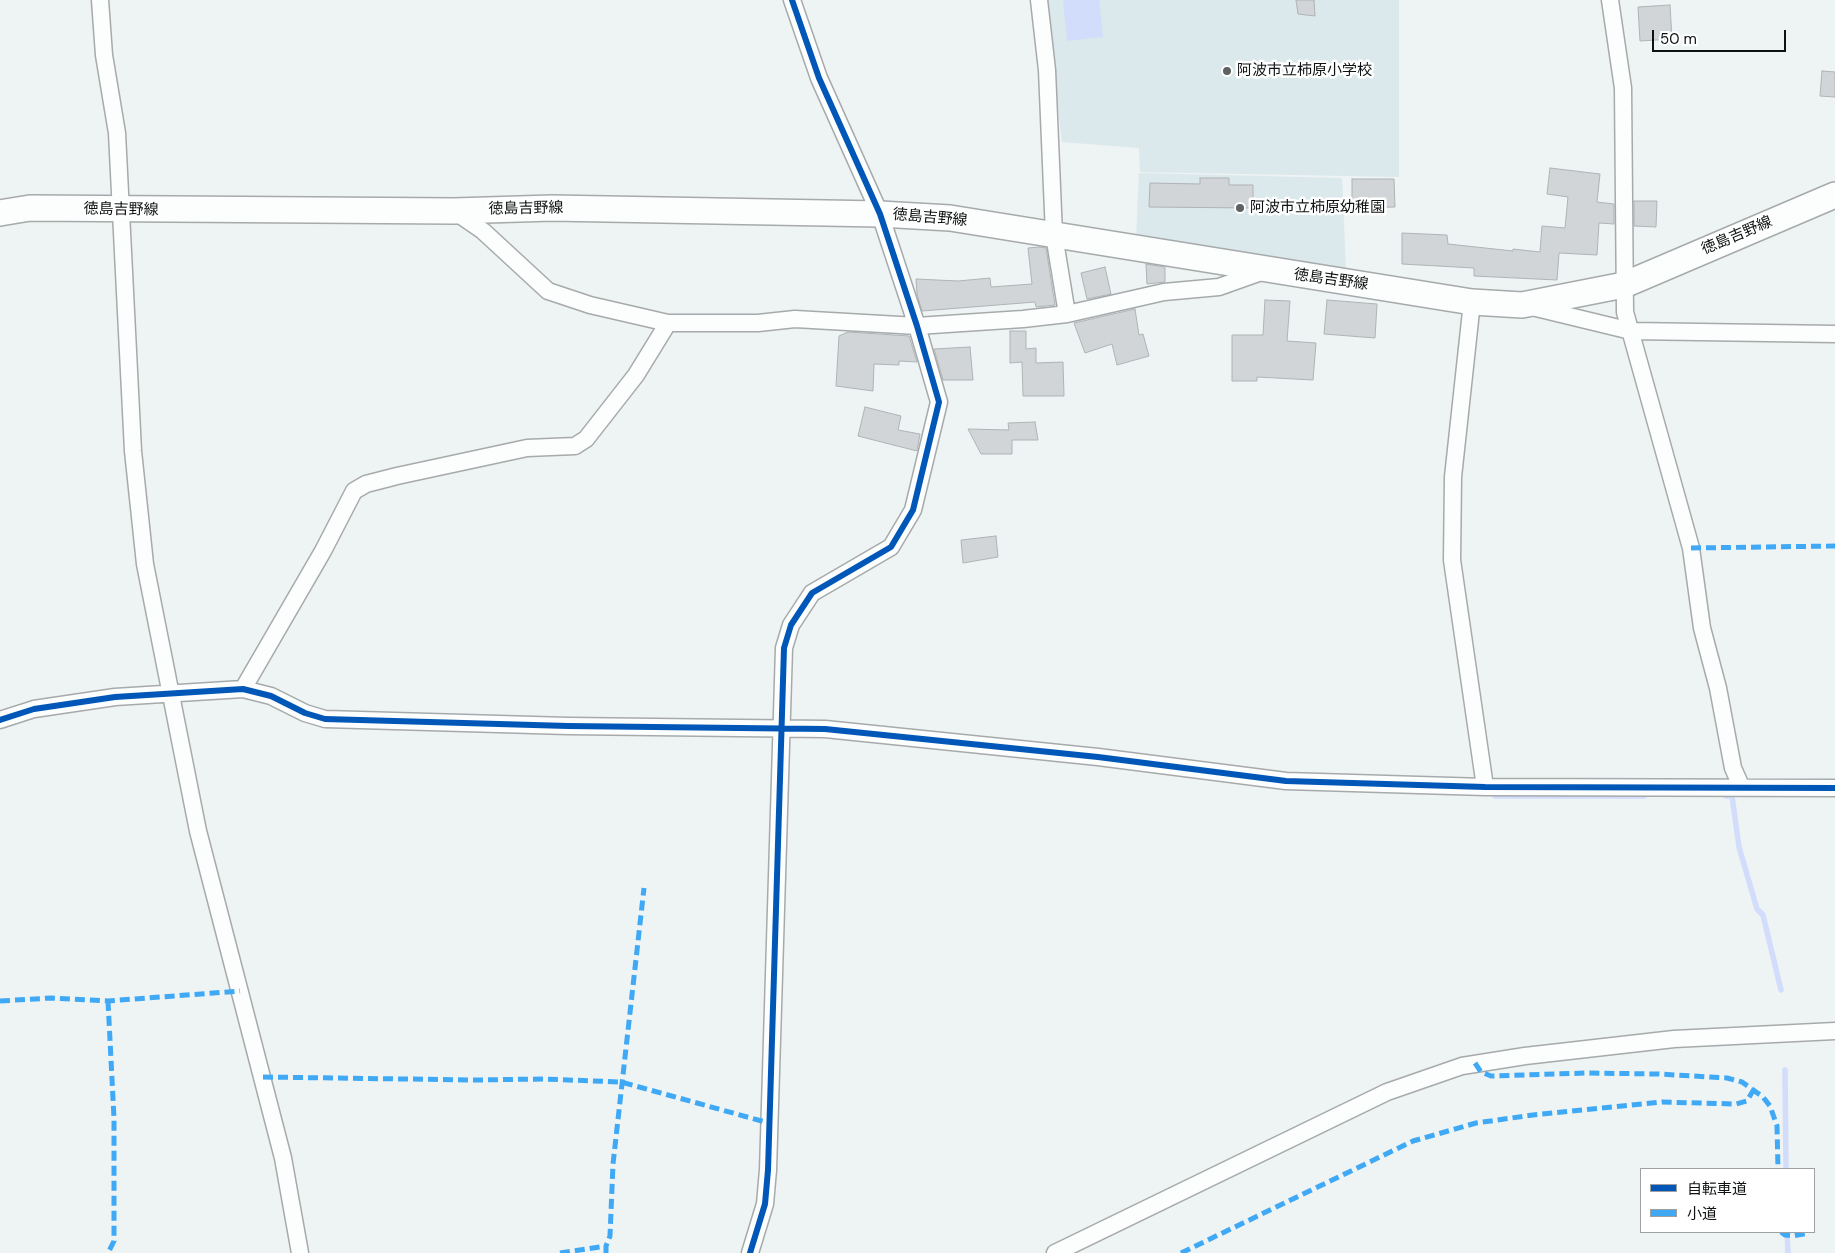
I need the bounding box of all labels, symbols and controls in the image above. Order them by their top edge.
scale bar [1655,20,1789,52]
text: 50 m [1660,29,1697,49]
place label: 阿波市立柿原小学校 [1237,62,1372,80]
marker: 阿波市立柿原小学校 [1221,65,1233,77]
street label: 徳島吉野線 [488,199,564,219]
place label: 阿波市立柿原幼稚園 [1250,199,1385,217]
street label: 徳島吉野線 [83,200,159,220]
marker: 阿波市立柿原幼稚園 [1234,202,1246,214]
street label: 徳島吉野線 [892,206,968,230]
street label: 徳島吉野線 [1699,213,1775,259]
street label: 徳島吉野線 [1293,266,1369,294]
legend [1640,1168,1815,1233]
text: 自転車道 [1687,1179,1747,1199]
text: 小道 [1687,1204,1717,1224]

